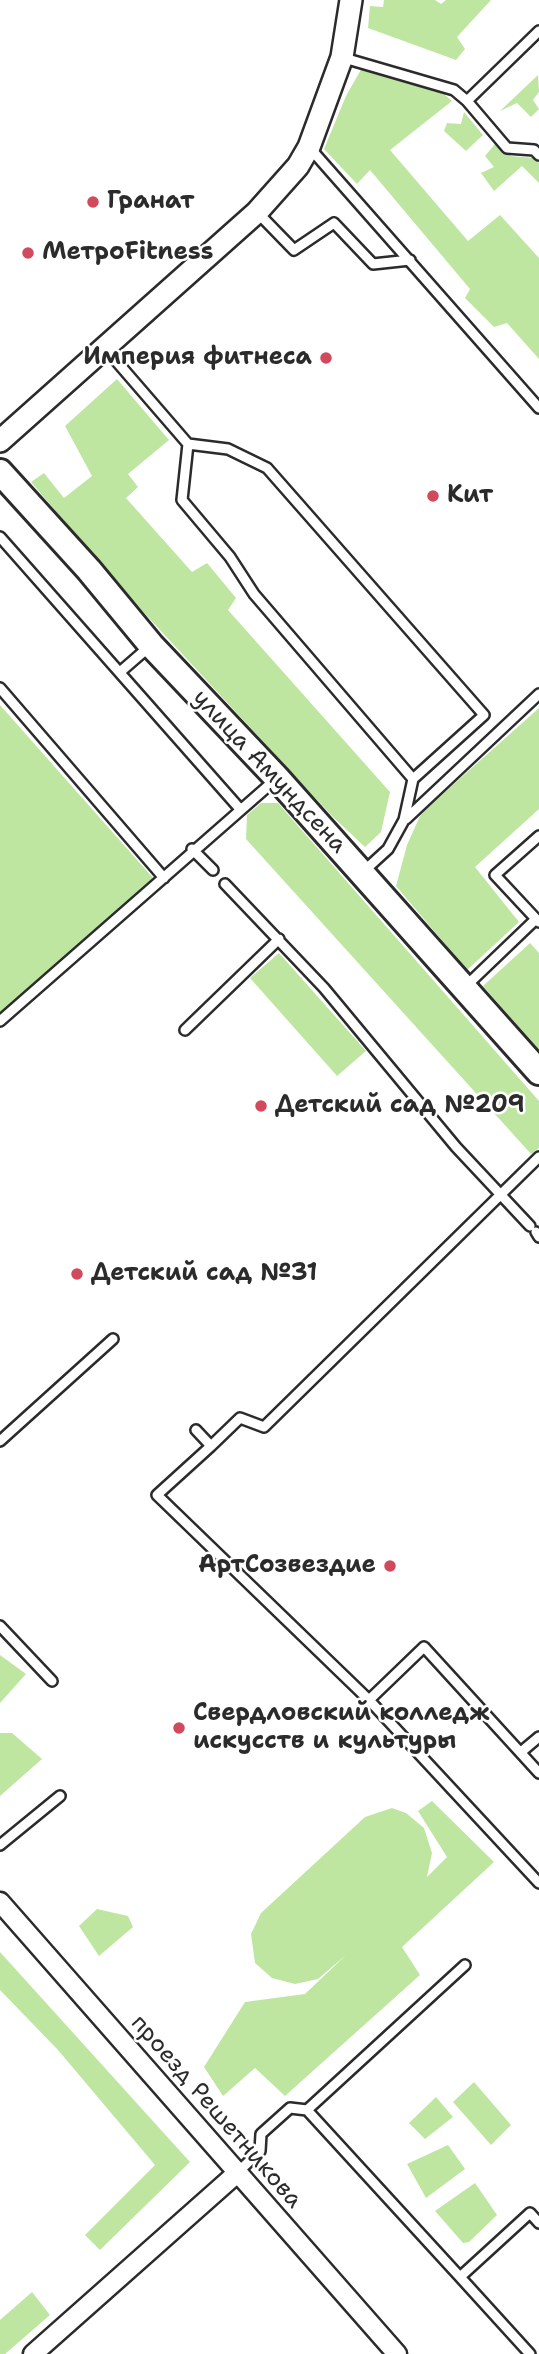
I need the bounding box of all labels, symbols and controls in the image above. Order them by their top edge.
place label: Гранат [107,188,194,216]
marker: Гранат [85,194,101,210]
place label: МетроFitness [42,239,213,267]
marker: МетроFitness [20,245,36,261]
place label: Империя фитнеса [83,344,312,372]
marker: Империя фитнеса [318,350,334,366]
place label: Кит [447,482,493,510]
marker: Кит [425,488,441,504]
street label: улица Амундсена [186,684,352,860]
place label: Детский сад №209 [275,1092,524,1120]
marker: Детский сад №209 [253,1098,269,1114]
place label: Детский сад №31 [91,1260,317,1288]
marker: Детский сад №31 [69,1266,85,1282]
place label: АртСозвездие [198,1552,376,1580]
marker: АртСозвездие [382,1558,398,1574]
place label: Свердловский колледж искусств и культуры [193,1700,489,1756]
marker: Свердловский колледж искусств и культуры [171,1720,187,1736]
street label: проезд Решетникова [124,2009,308,2215]

